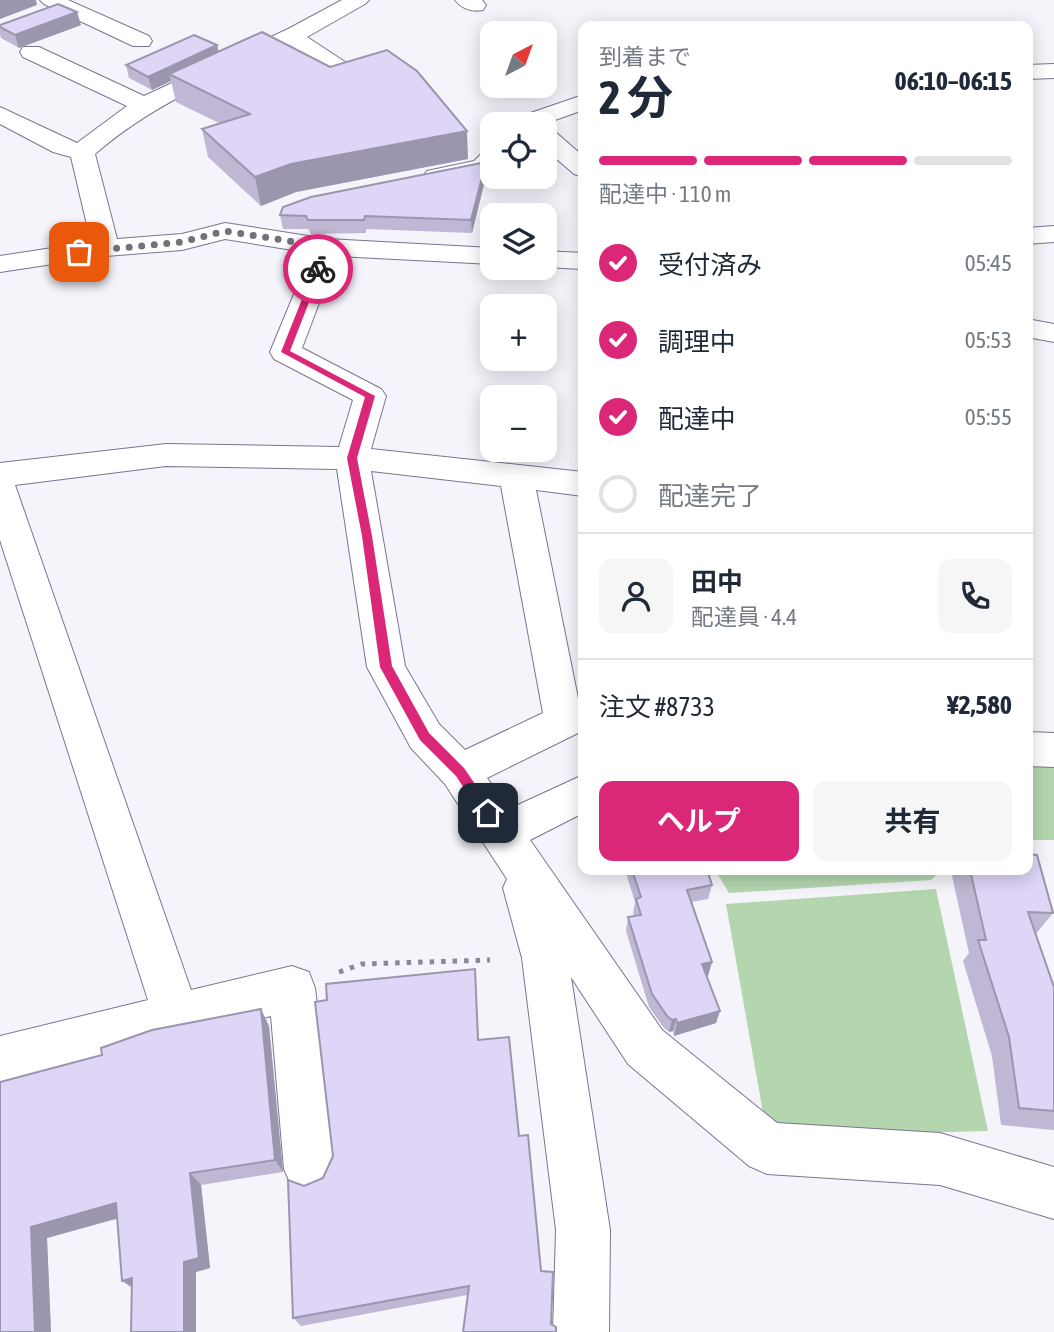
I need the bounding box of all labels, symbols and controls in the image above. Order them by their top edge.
north arrow [480,21,556,98]
map controls [480,21,557,462]
text: 到着まで [599,44,691,70]
text: 06:10–06:15 [895,66,1012,96]
text: 2 分 [599,71,673,124]
button: locate [480,112,557,189]
text: 配達中 · 110 m [599,181,731,207]
button: layers [480,203,557,280]
pin [49,222,109,282]
icon: bag [60,233,98,271]
courier [283,234,353,304]
icon: check [599,244,637,282]
icon: bike [299,250,337,288]
text: 受付済み [658,250,762,280]
text: 05:45 [965,250,1012,276]
button: + [480,294,557,371]
icon: check [599,321,637,359]
text: 調理中 [658,327,736,357]
text: 05:53 [965,327,1012,353]
button: − [480,385,557,462]
icon: check [599,398,637,436]
text: 配達中 [658,404,736,434]
text: 05:55 [965,404,1012,430]
text: 配達完了 [658,481,762,511]
button: person [599,559,673,633]
button: phone [938,559,1012,633]
text: 田中 [691,567,743,597]
text: 配達員 · 4.4 [691,604,797,630]
text: ¥2,580 [947,690,1012,720]
text: 注文 #8733 [599,692,715,722]
button: ヘルプ [599,781,799,861]
button: 共有 [813,781,1012,861]
pin [458,783,518,843]
icon: home [469,794,507,832]

